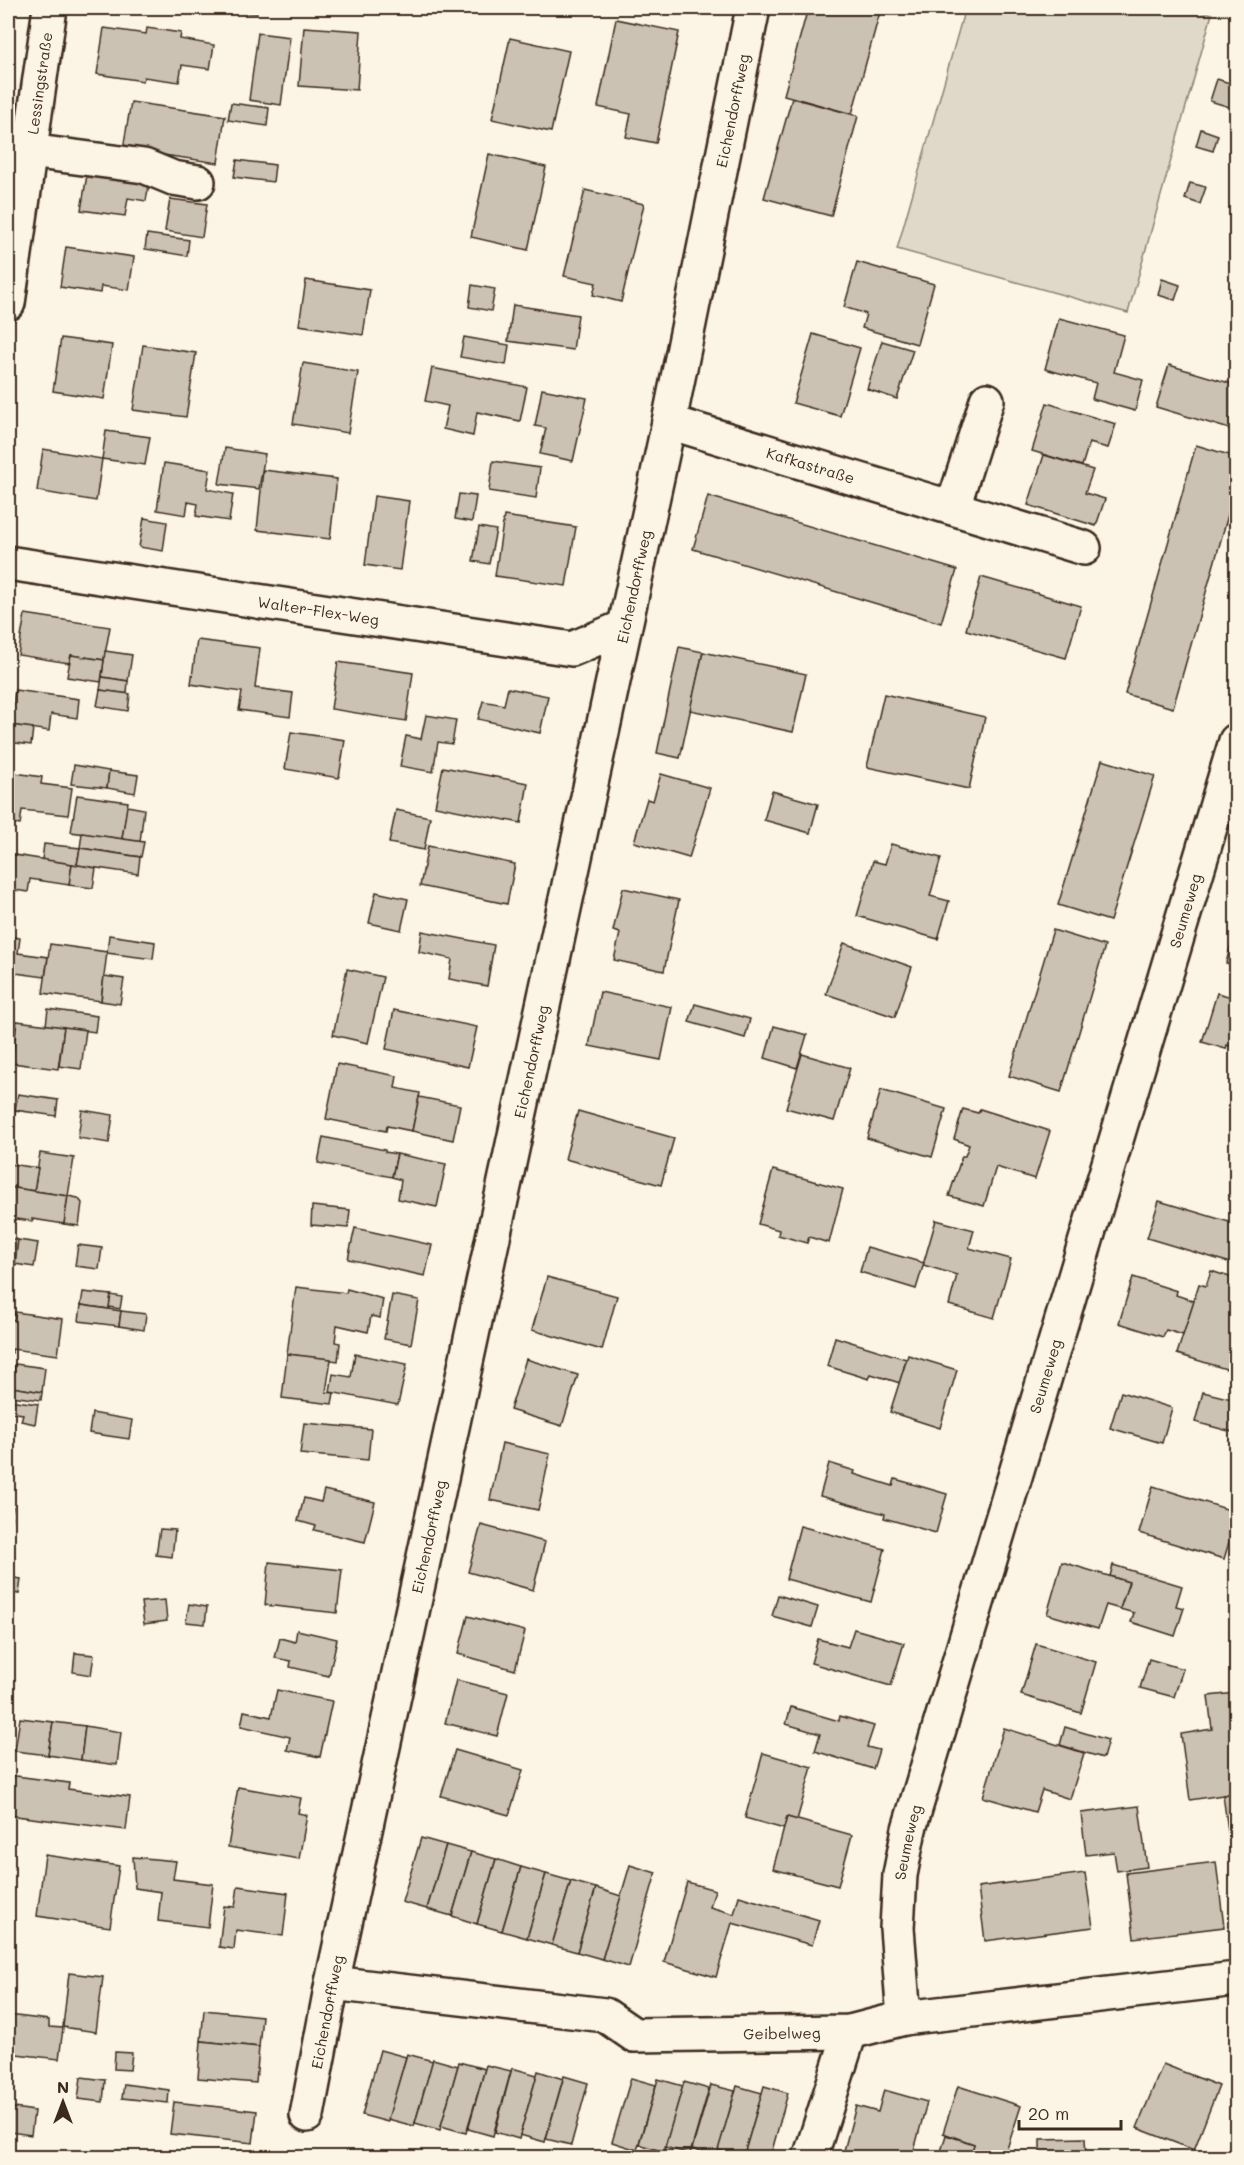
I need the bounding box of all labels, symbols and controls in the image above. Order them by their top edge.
street label: Lessingstraße [22,31,56,136]
street label: Eichendorffweg [711,52,754,169]
street label: Kafkastraße [764,442,857,488]
street label: Eichendorffweg [612,528,655,645]
street label: Walter-Flex-Weg [256,591,381,630]
street label: Seumeweg [1164,871,1206,950]
street label: Eichendorffweg [509,1003,553,1120]
street label: Seumeweg [1024,1336,1066,1416]
street label: Eichendorffweg [406,1478,450,1595]
street label: Seumeweg [890,1802,926,1880]
street label: Eichendorffweg [306,1953,348,2070]
street label: Geibelweg [743,2022,821,2043]
north arrow [33,2072,93,2132]
text: N [57,2076,69,2097]
scale bar [1019,2093,1121,2131]
text: 20 m [1028,2101,1069,2125]

